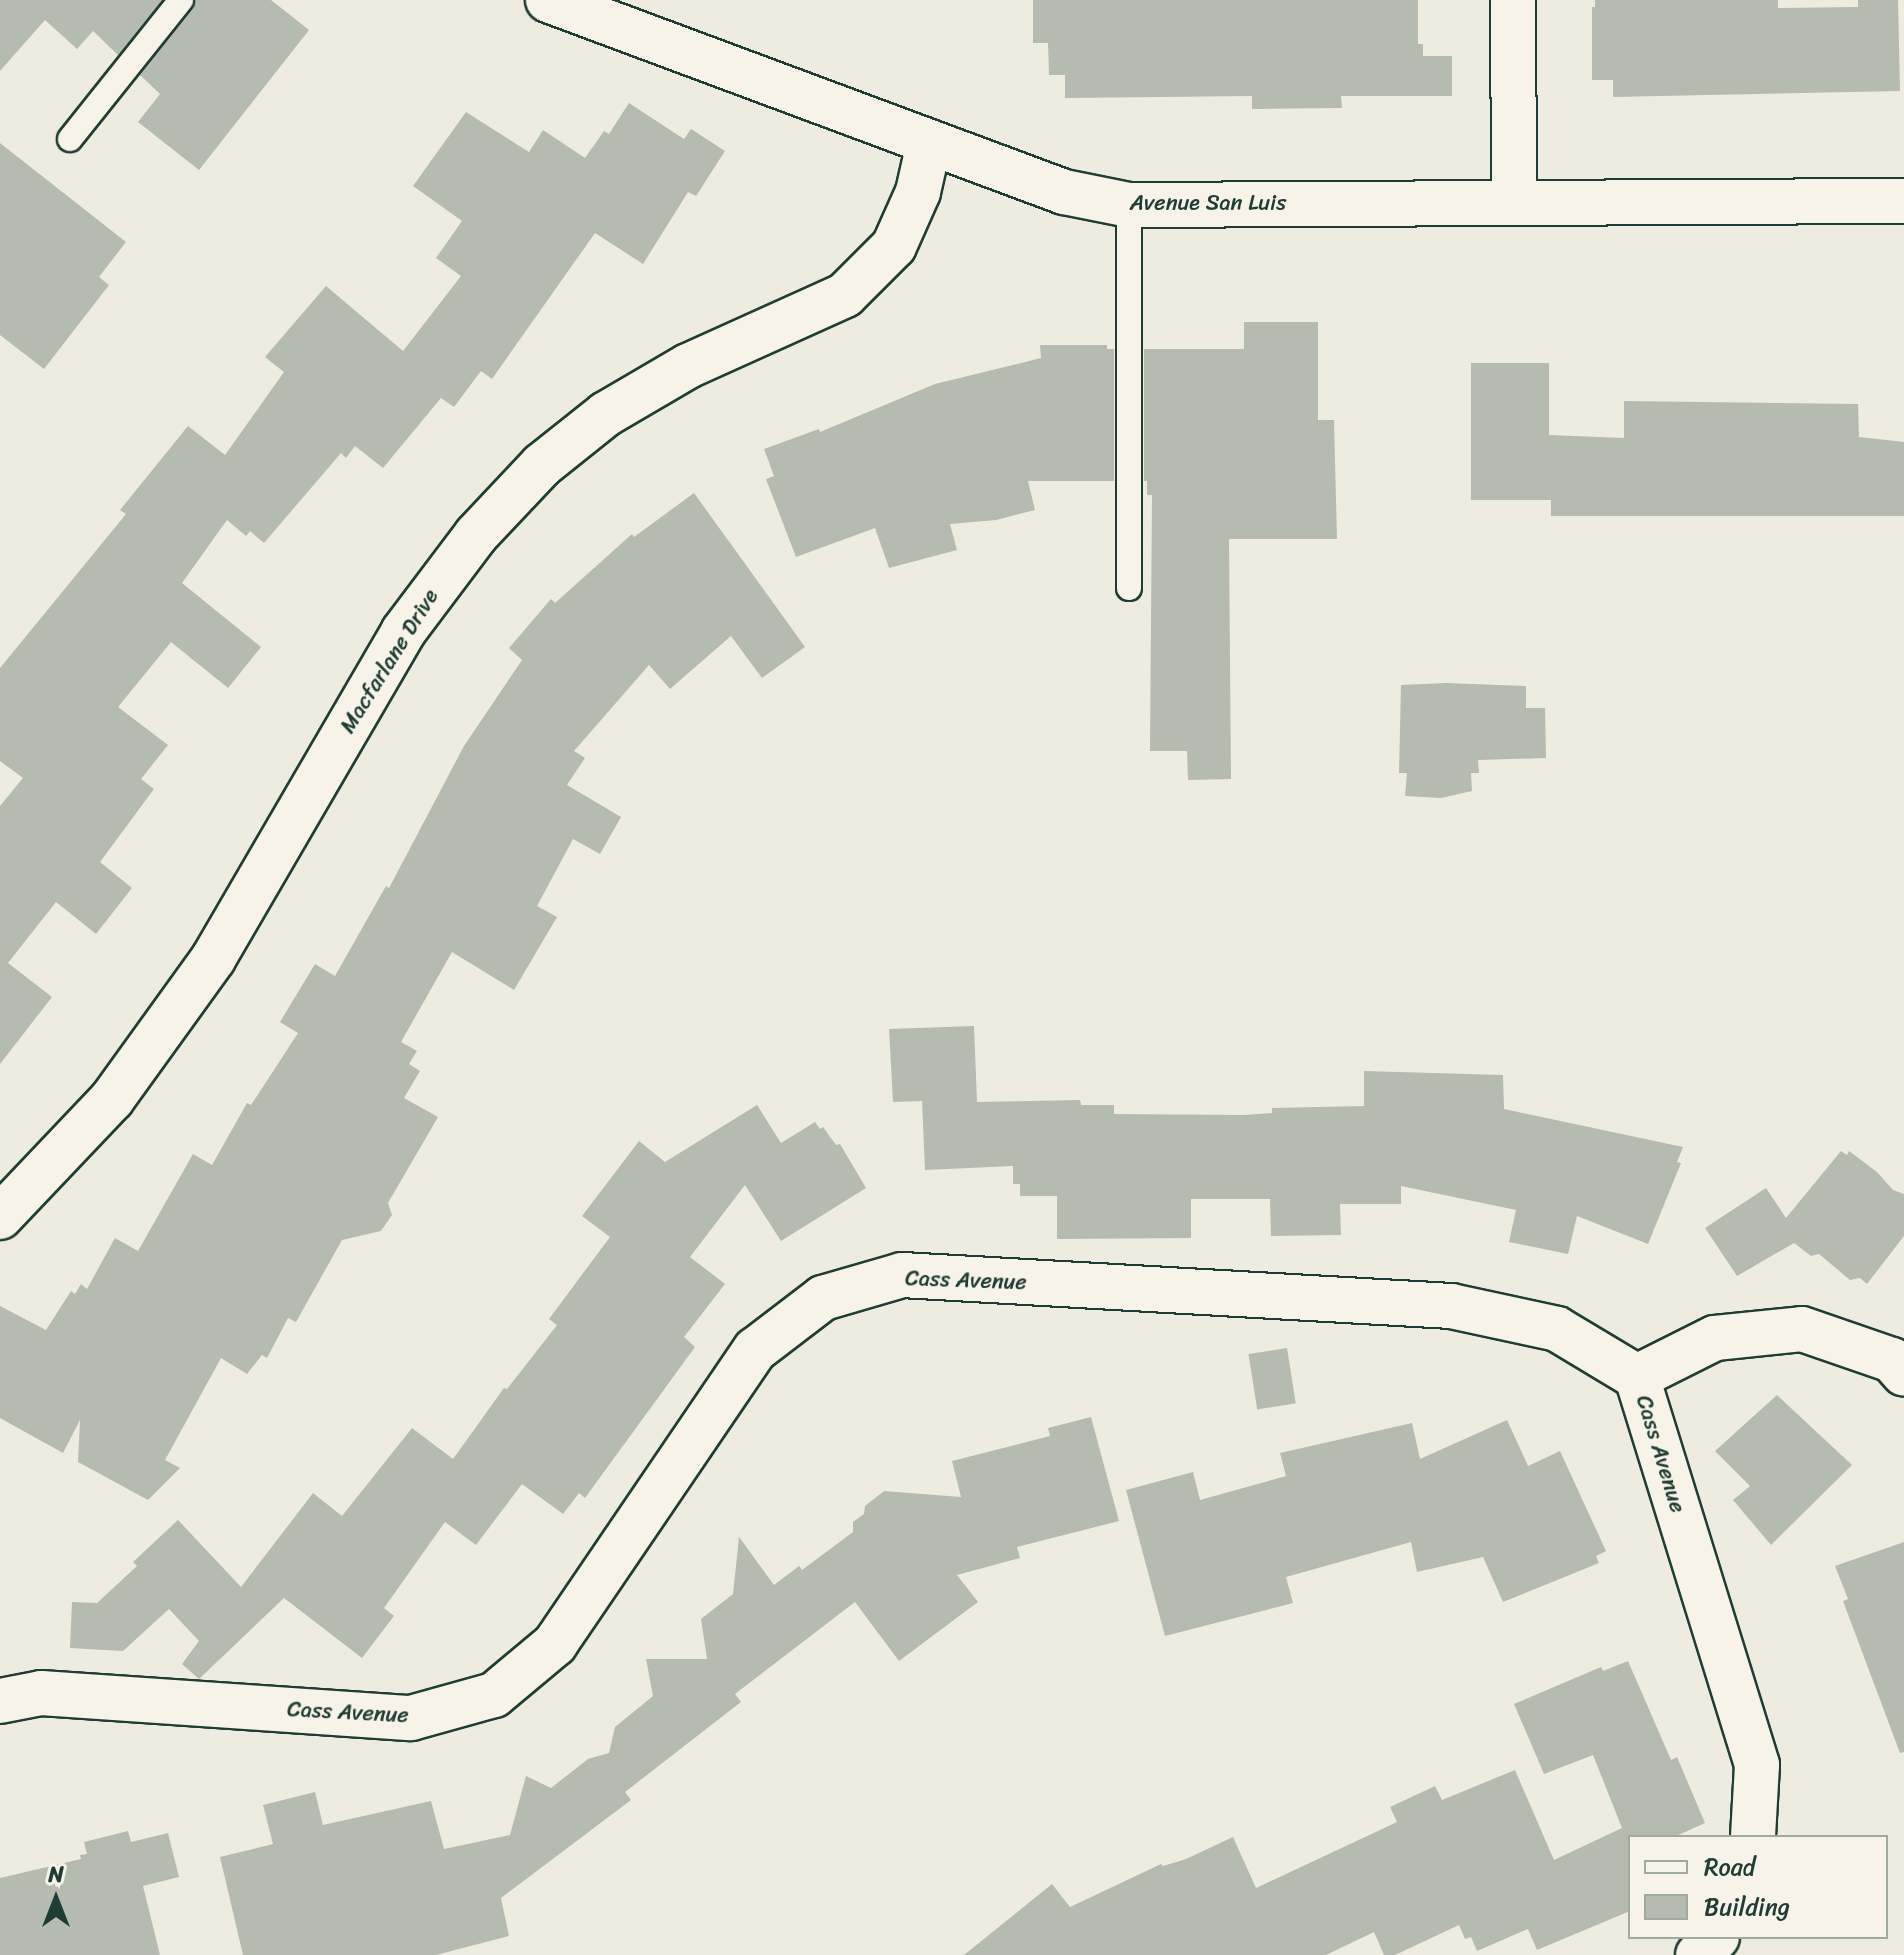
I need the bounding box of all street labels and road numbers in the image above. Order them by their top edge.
street label: Avenue San Luis [1130,190,1286,216]
street label: Macfarlane Drive [334,584,444,738]
street label: Cass Avenue [905,1265,1027,1295]
street label: Cass Avenue [1631,1392,1691,1516]
street label: Cass Avenue [287,1696,409,1728]

